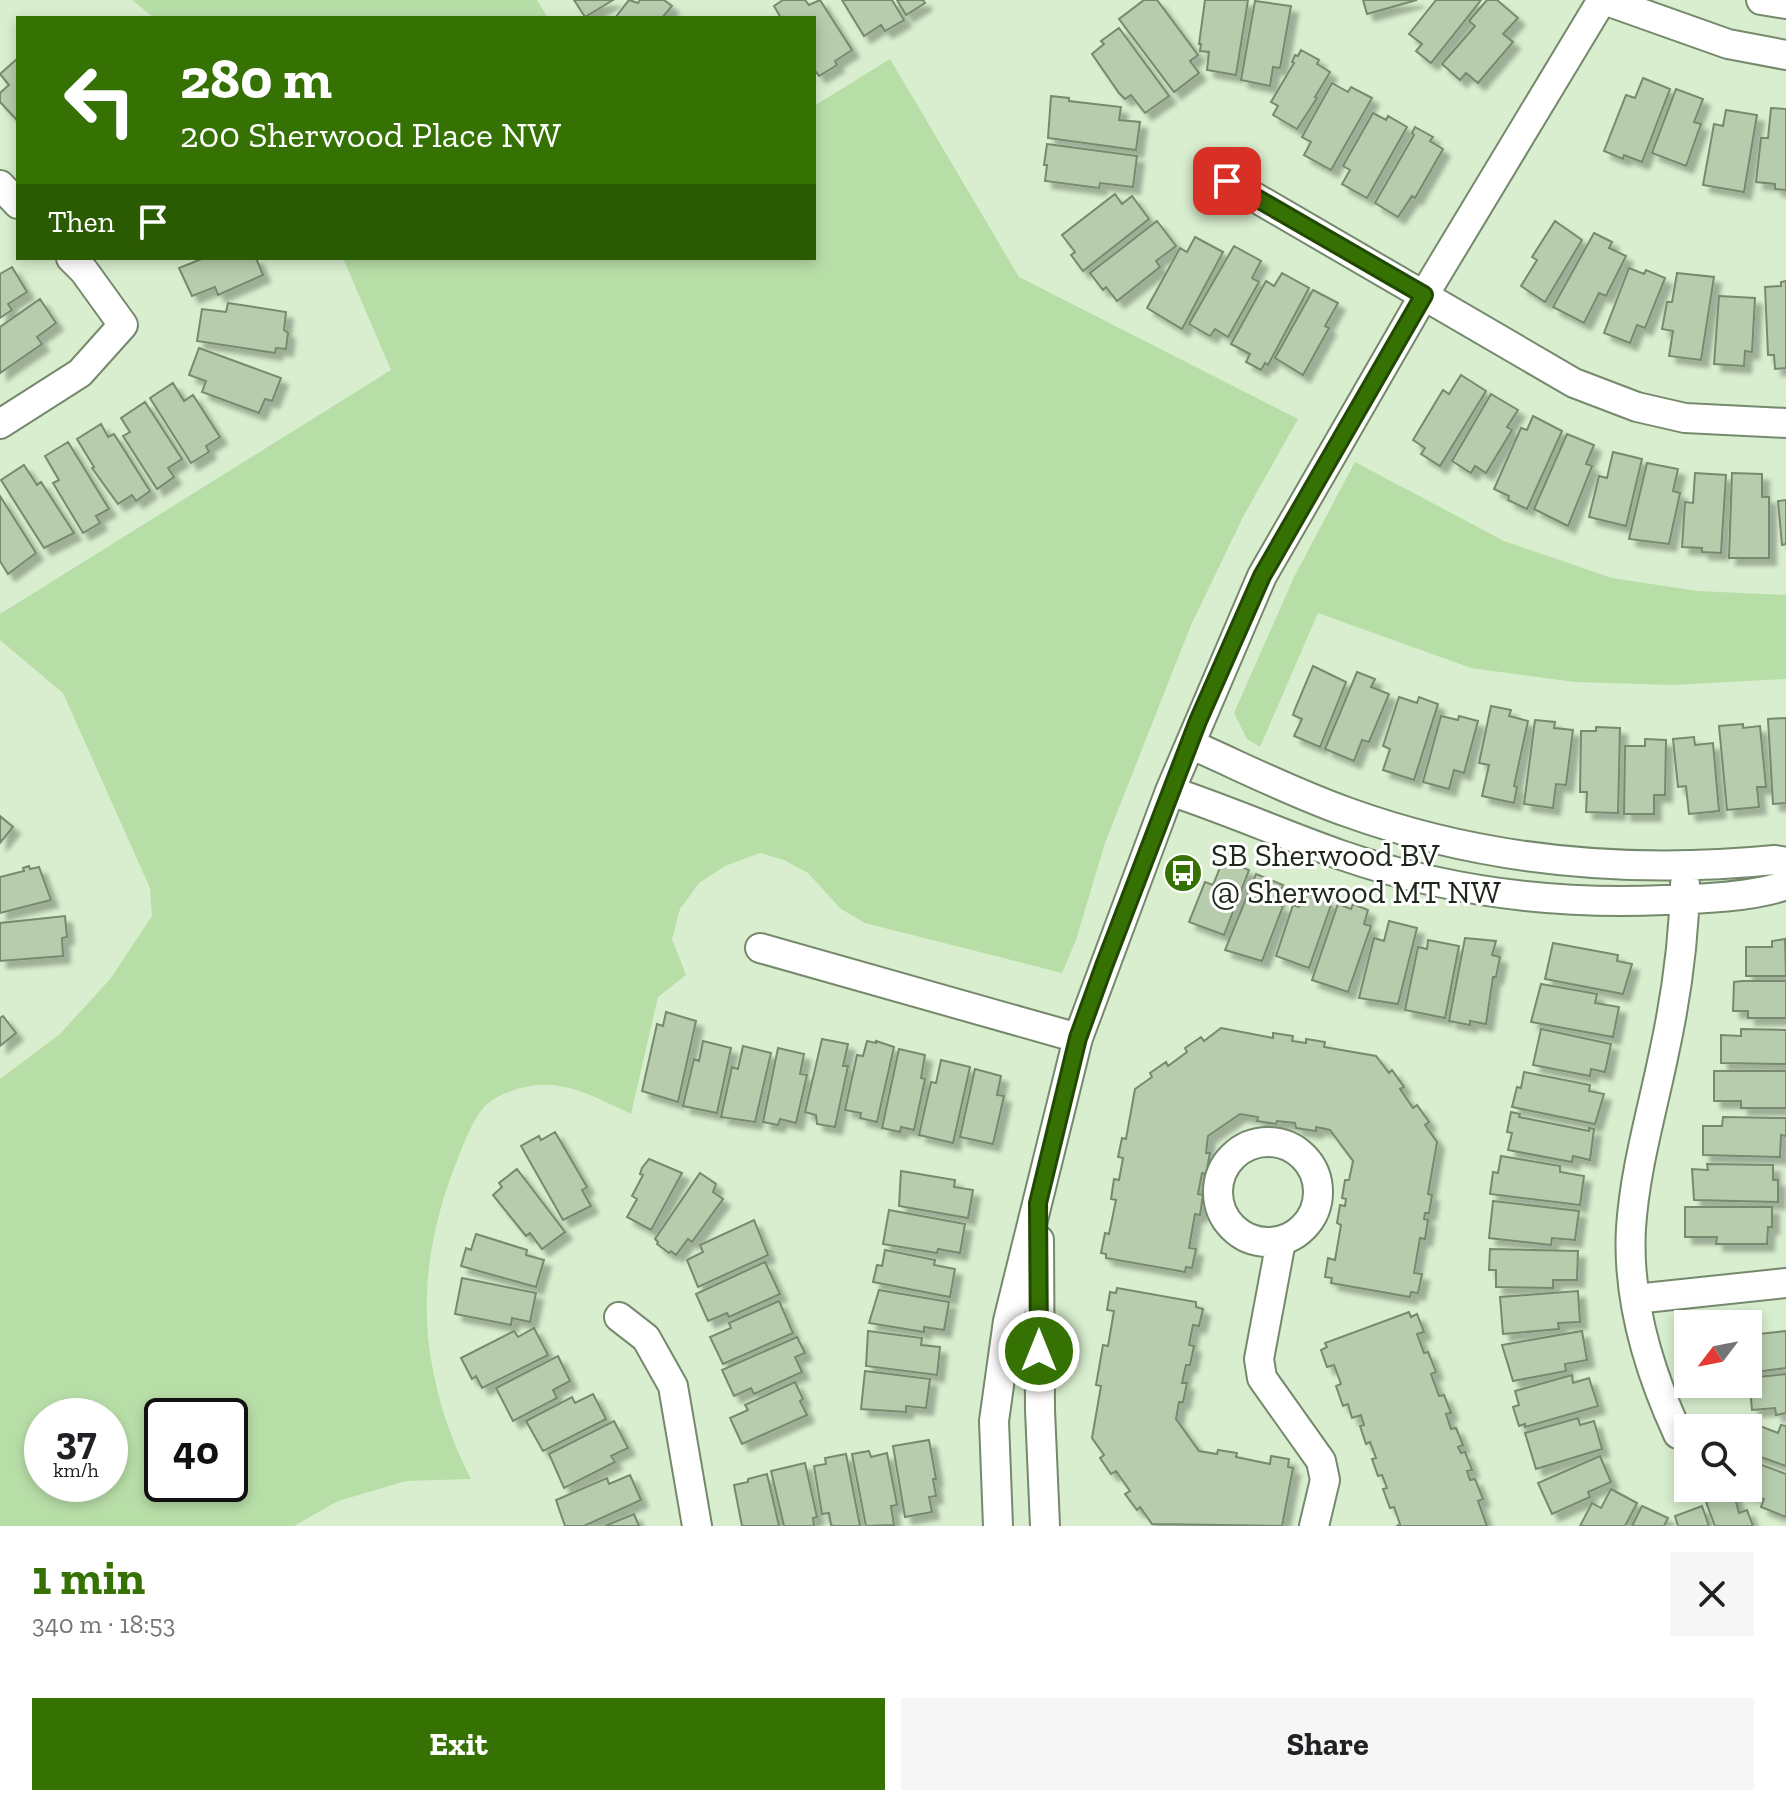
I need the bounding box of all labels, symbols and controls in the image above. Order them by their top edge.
text: 280 m [180,45,332,112]
icon: left [48,48,152,152]
text: 200 Sherwood Place NW [180,113,561,156]
pin [1193,147,1261,215]
icon: arrive [1205,159,1249,203]
icon: arrive [131,200,175,244]
text: Then [48,204,115,240]
place label: SB Sherwood BV @ Sherwood MT NW [1211,836,1501,911]
bus stop icon: SB Sherwood BV @ Sherwood MT NW [1162,852,1204,894]
position arrow [997,1309,1081,1393]
north arrow [1674,1310,1762,1398]
map controls [1674,1310,1762,1502]
speed limit sign: 40 [144,1398,248,1502]
button: search [1674,1414,1762,1502]
text: 37 [55,1416,97,1464]
text: km/h [53,1458,99,1482]
text: 1 min [32,1549,145,1606]
button: close [1670,1552,1754,1636]
text: 340 m · 18:53 [32,1608,175,1640]
button: Exit [32,1698,885,1790]
button: Share [901,1698,1754,1790]

